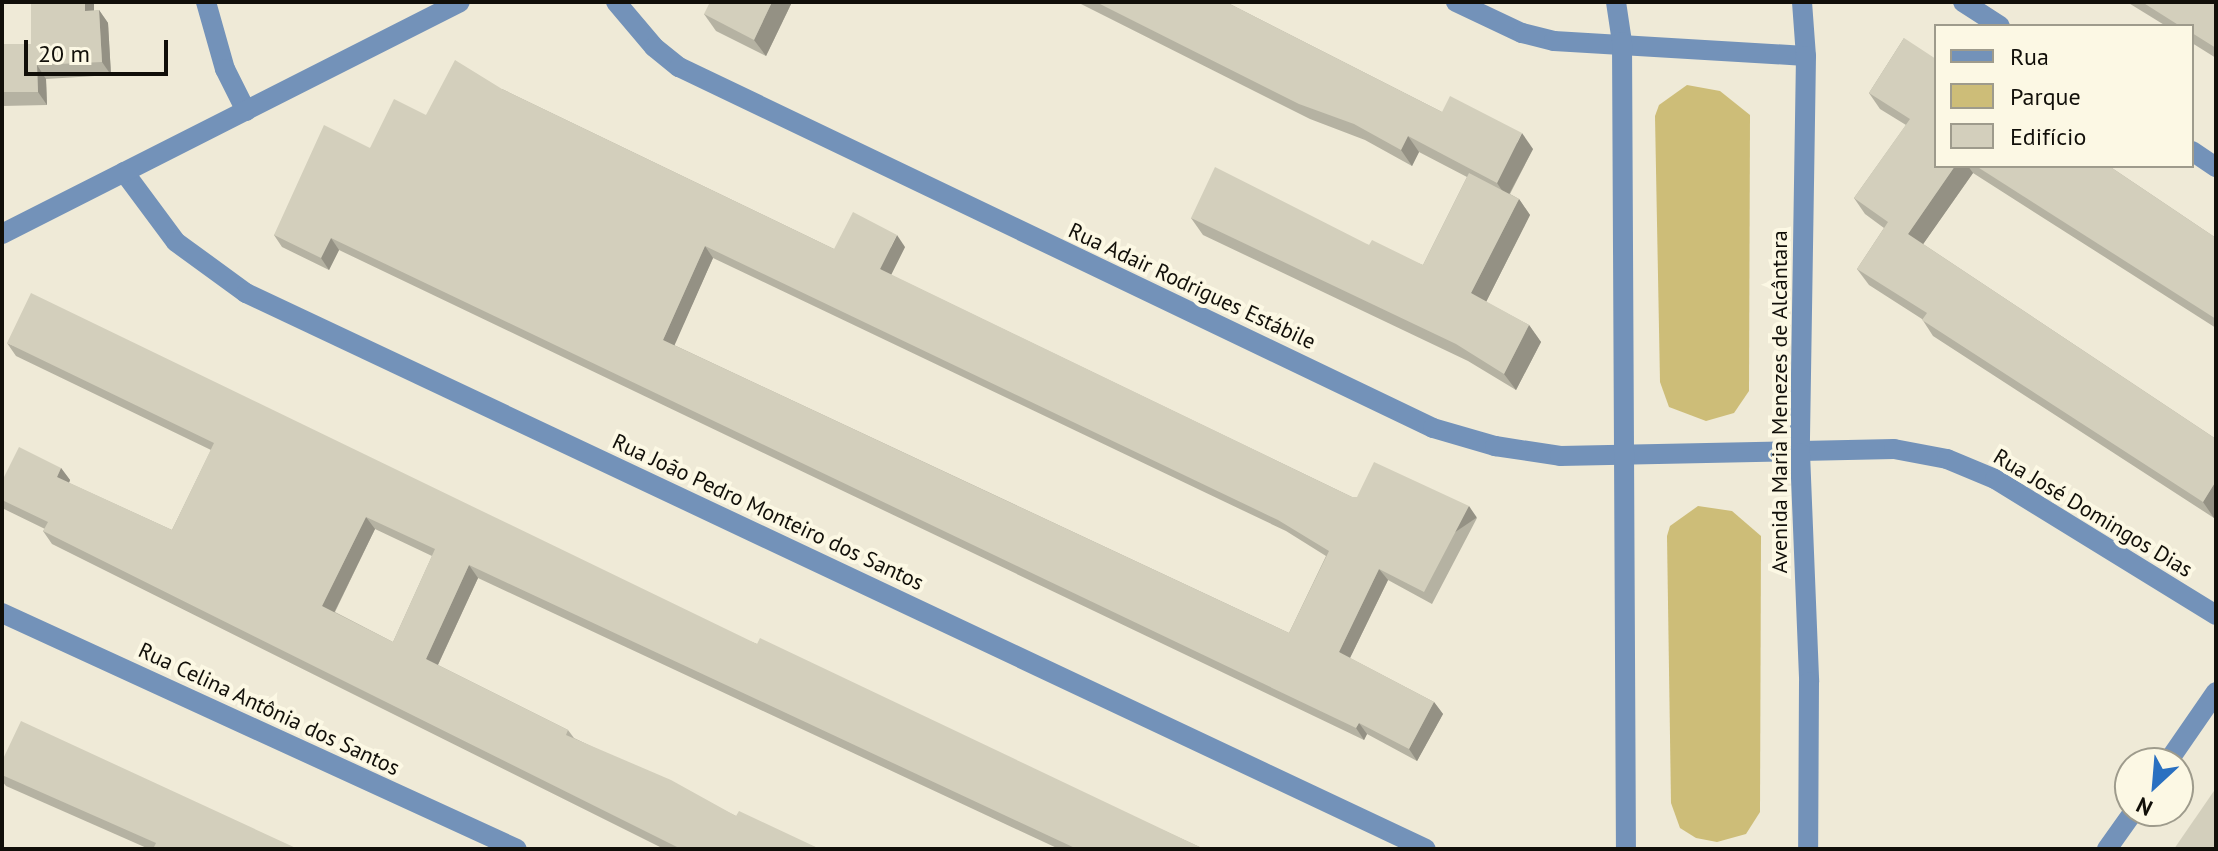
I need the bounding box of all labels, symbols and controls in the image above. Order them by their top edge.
scale bar [28,24,172,74]
legend [1934,24,2194,168]
text: 20 m [38,38,90,69]
text: Rua [2010,41,2049,72]
text: Parque [2010,81,2081,112]
text: Edifício [2010,121,2086,152]
street label: Rua Adair Rodrigues Estábile [1064,217,1320,355]
street label: Avenida Maria Menezes de Alcântara [1767,230,1793,574]
street label: Rua João Pedro Monteiro dos Santos [608,428,928,596]
street label: Rua José Domingos Dias [1989,443,2197,583]
street label: Rua Celina Antônia dos Santos [134,637,404,781]
north arrow [2114,747,2194,827]
text: N [2132,791,2157,823]

